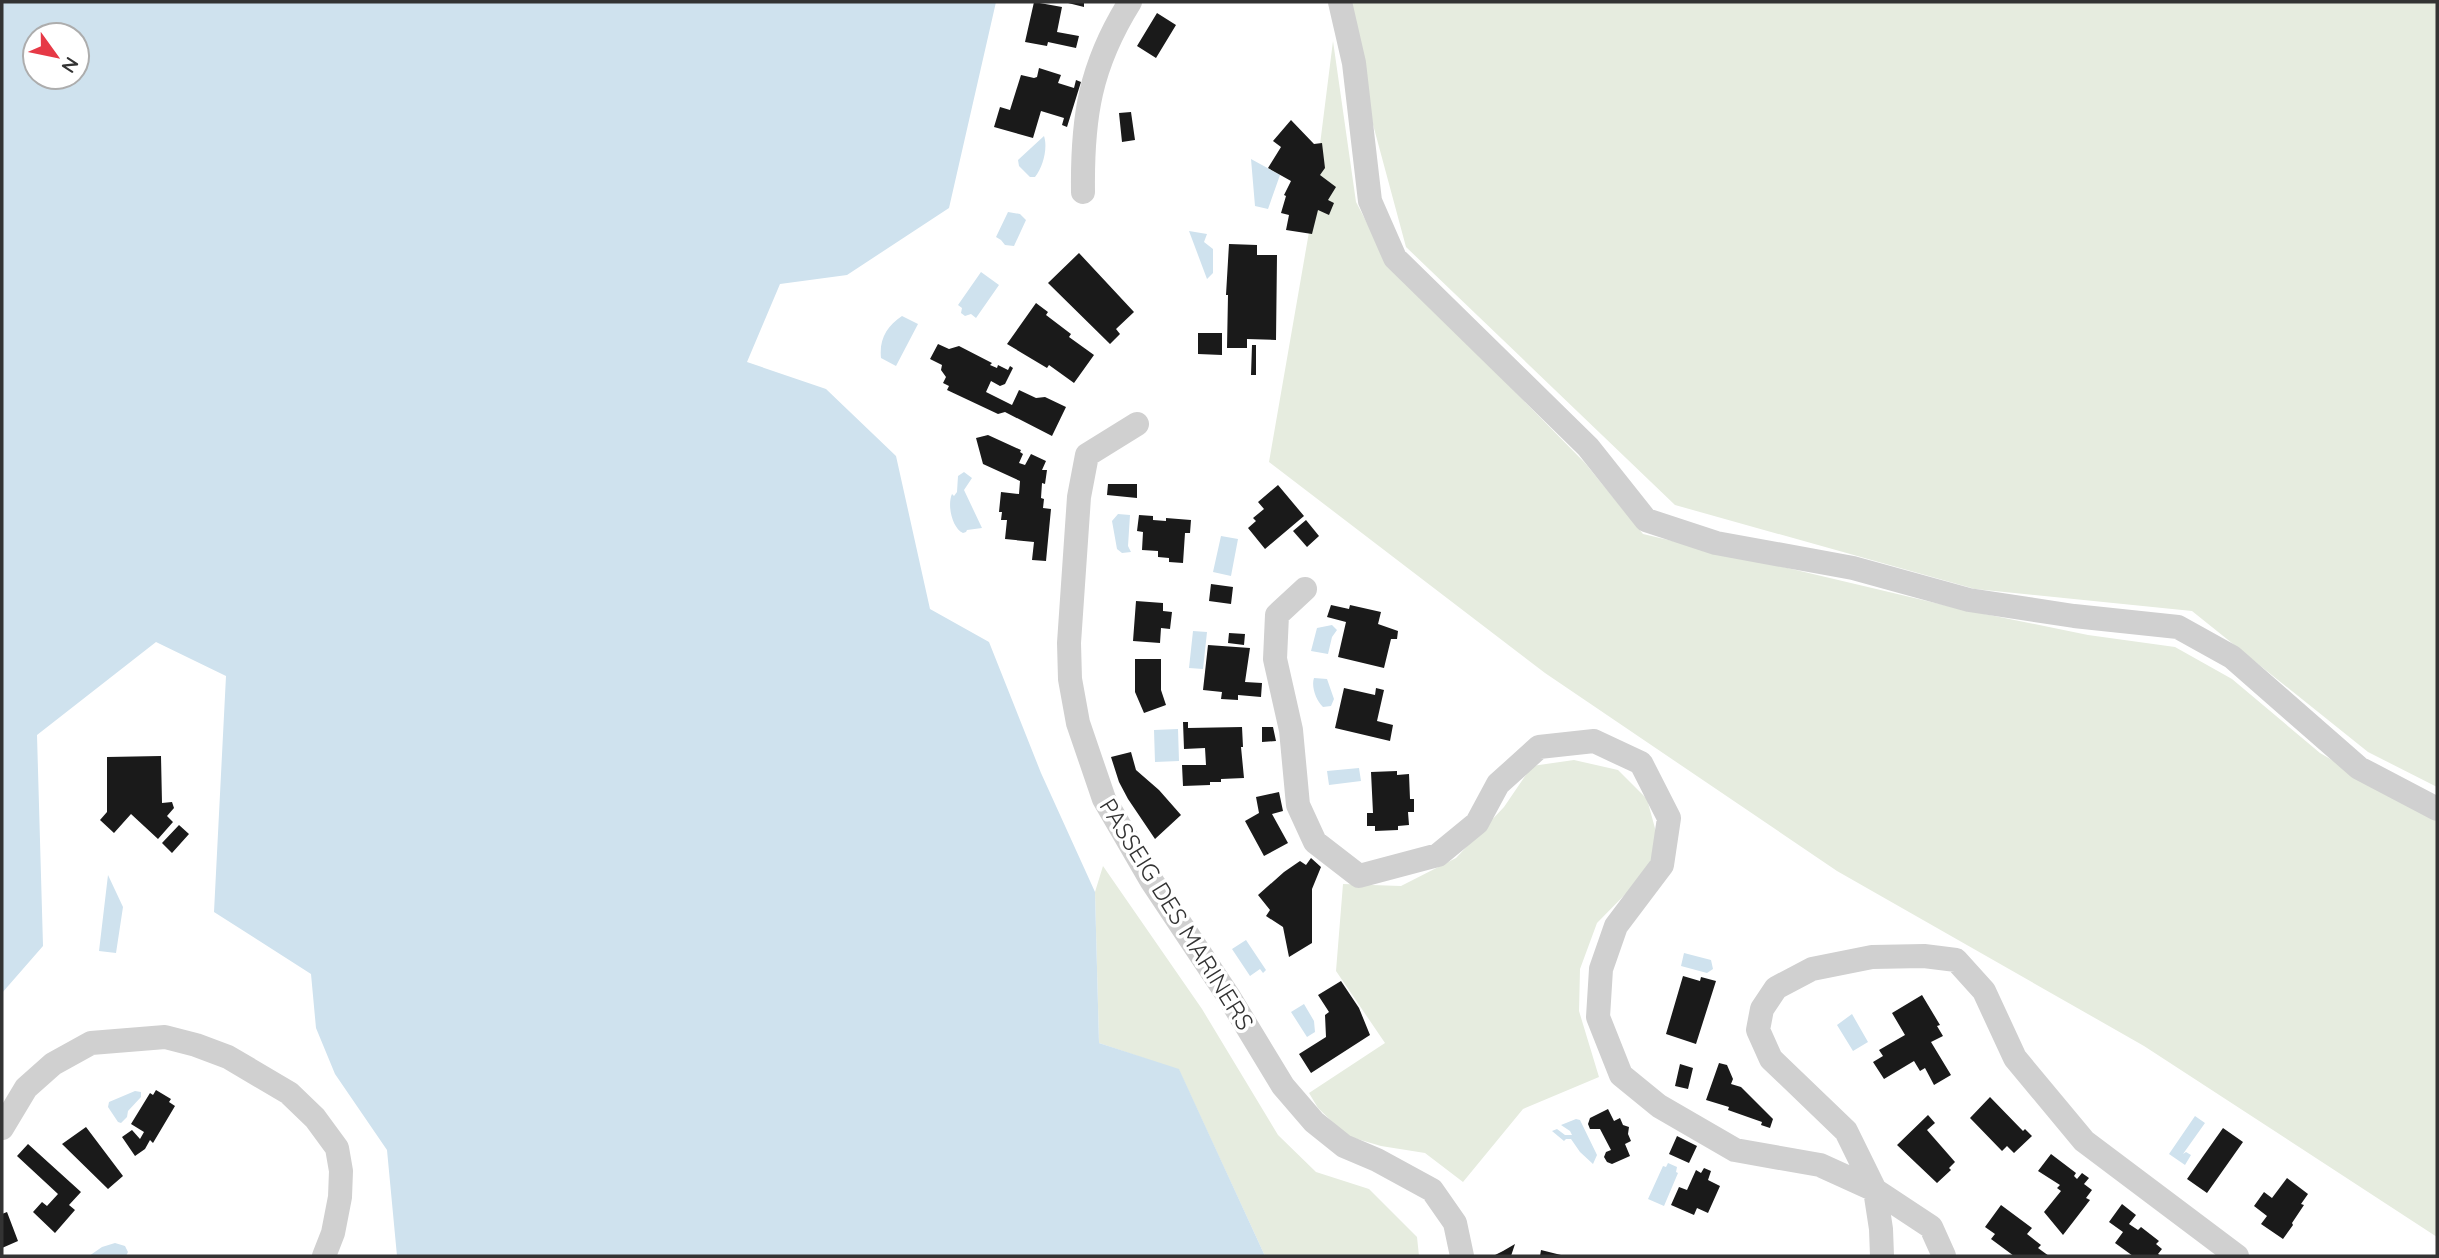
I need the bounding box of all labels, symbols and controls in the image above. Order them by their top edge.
north arrow [21,21,91,91]
text: N [56,53,84,78]
street label: PASSEIG DES MARINERS [1093,793,1261,1035]

